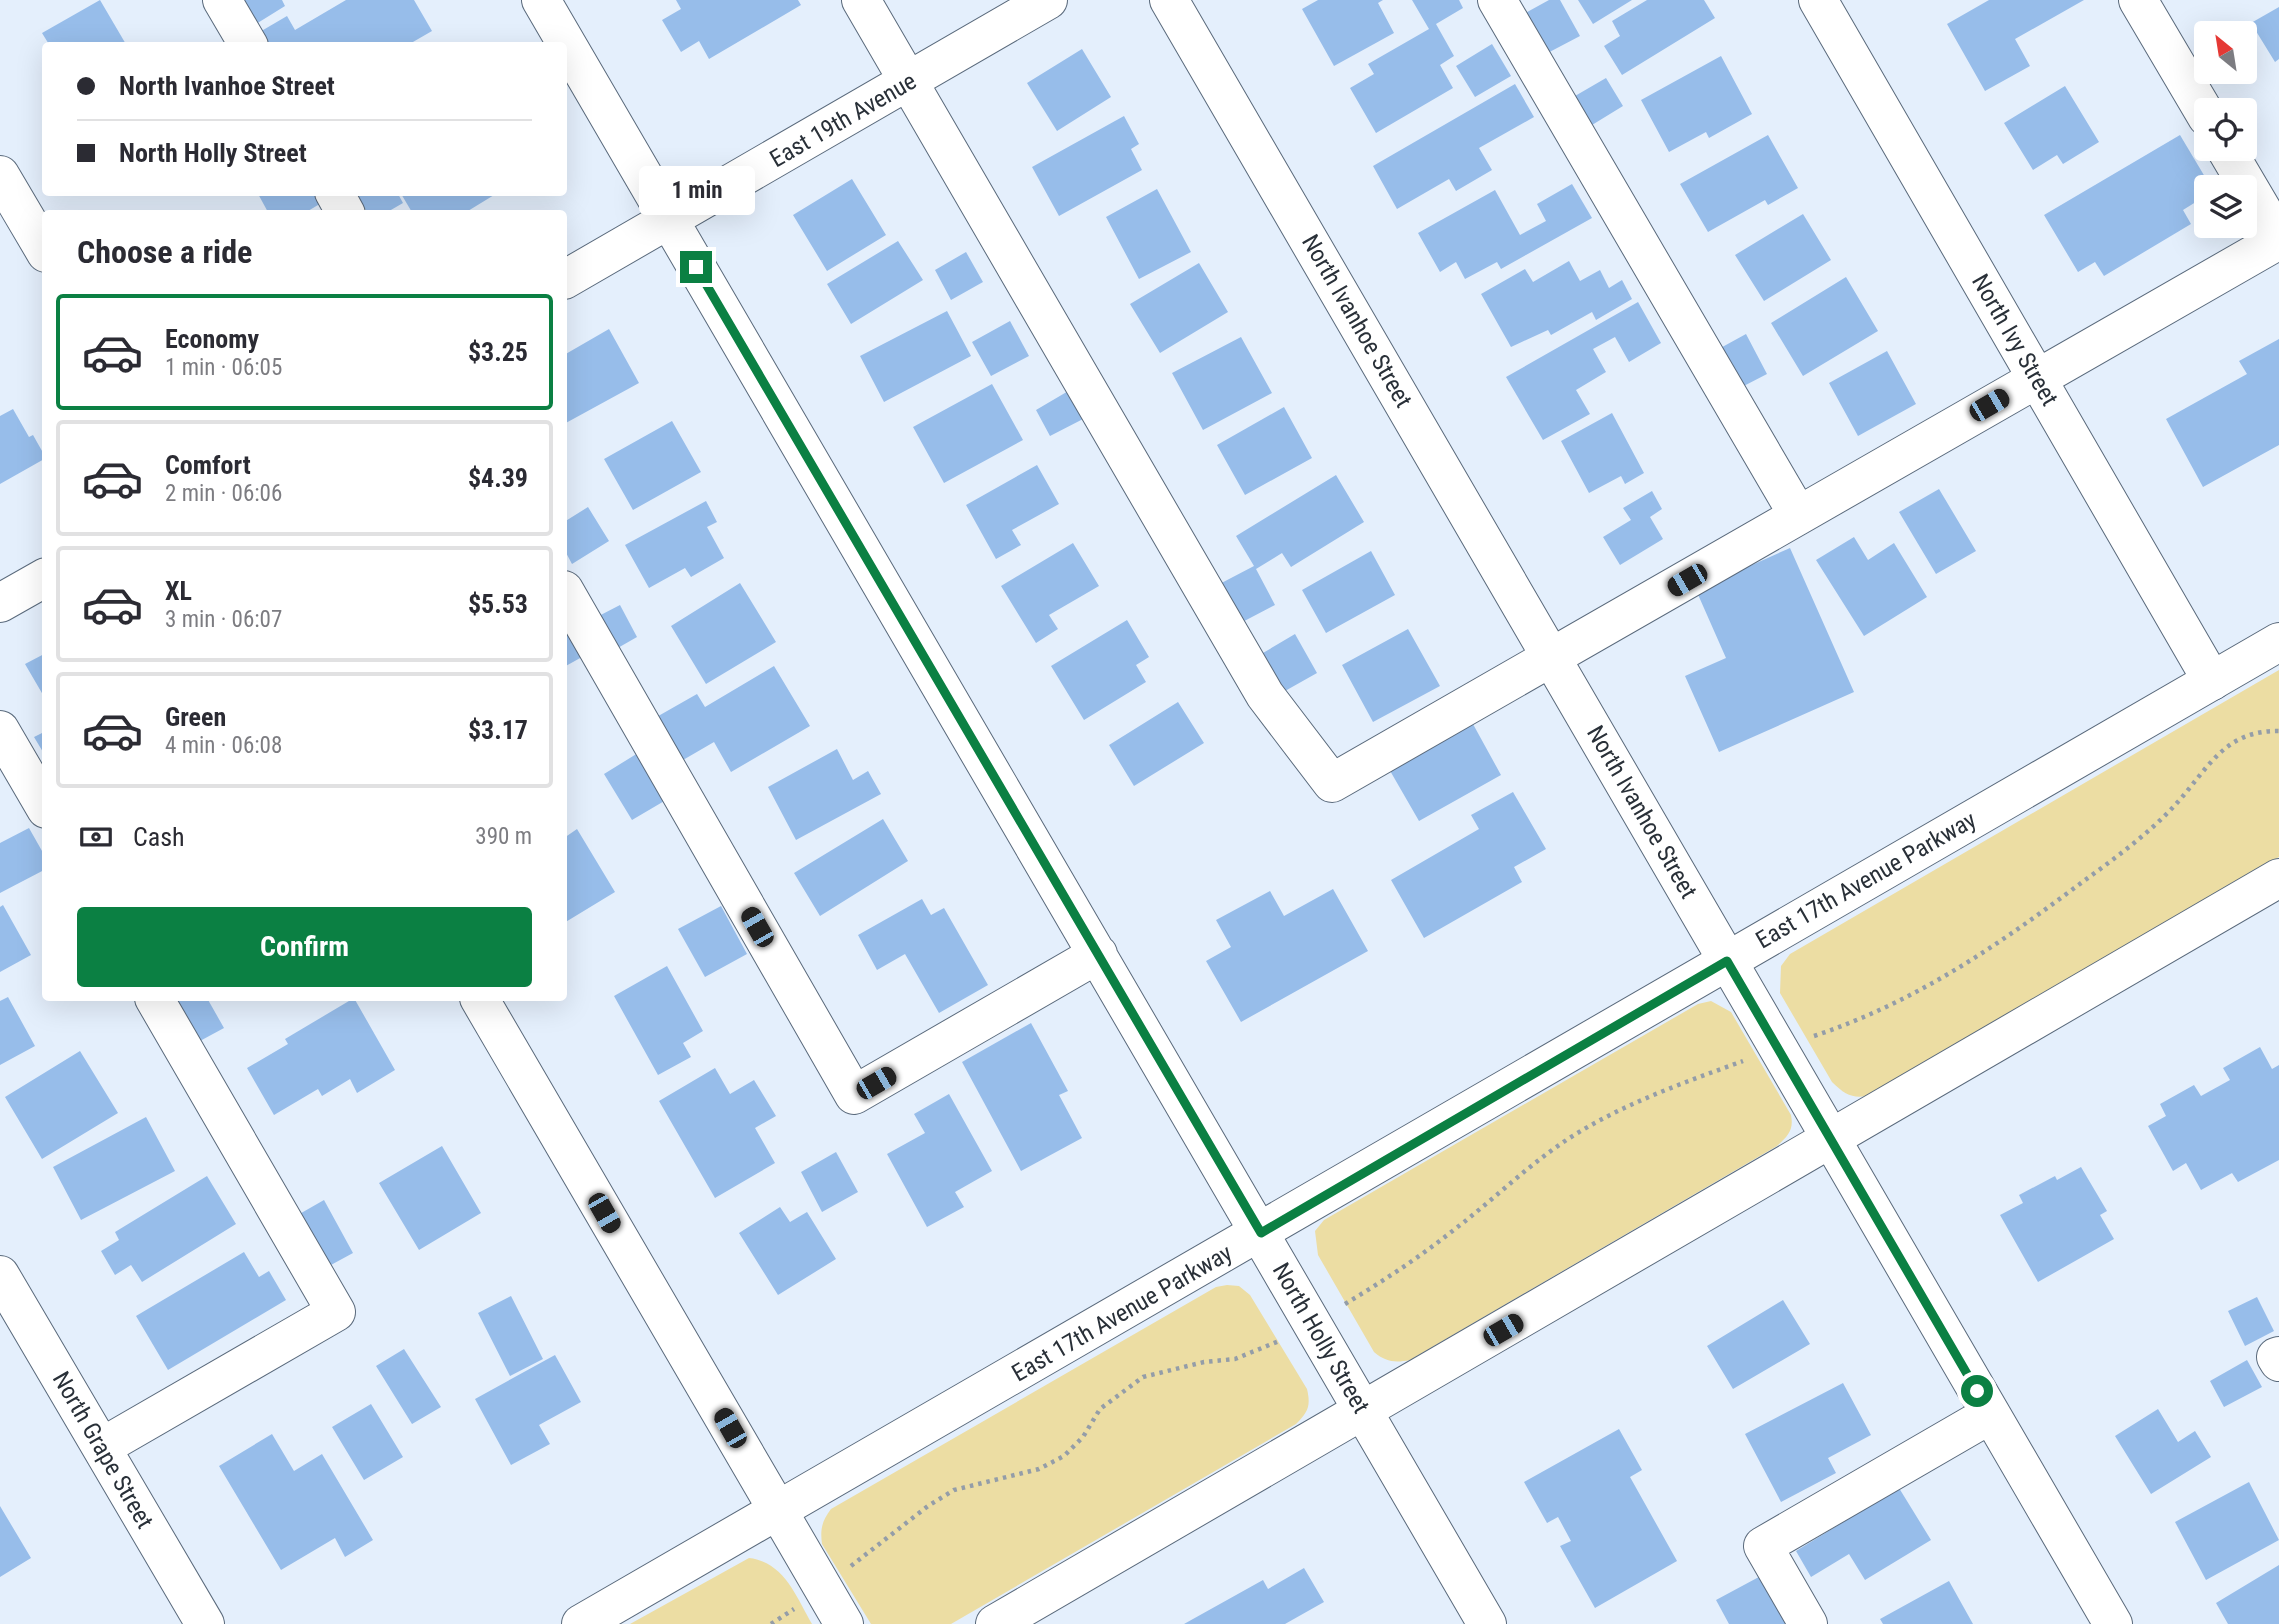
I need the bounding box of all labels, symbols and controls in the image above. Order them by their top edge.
north arrow [2194,21,2258,84]
map controls [2194,21,2257,238]
street label: East 19th Avenue [765,67,921,173]
text: North Ivanhoe Street [119,71,335,101]
button: locate [2194,98,2257,161]
text: North Holly Street [119,138,307,168]
callout: 1 min [638,166,754,215]
button: layers [2194,175,2257,238]
text: 1 min [671,177,723,204]
street label: North Ivanhoe Street [1296,230,1418,412]
text: Choose a ride [77,233,252,271]
route end [680,251,712,283]
street label: North Ivy Street [1966,269,2064,411]
icon: car [81,321,144,384]
text: Economy [165,324,259,354]
text: $3.25 [468,337,528,367]
text: 1 min · 06:05 [165,354,282,381]
car [1966,385,2013,425]
icon: car [81,447,144,510]
text: Comfort [165,450,251,480]
text: $4.39 [468,463,528,493]
text: 2 min · 06:06 [165,480,282,507]
car [1664,560,1711,600]
icon: car [81,573,144,636]
text: XL [165,576,192,606]
text: $5.53 [468,589,528,619]
text: 3 min · 06:07 [165,606,282,633]
icon: car [81,699,144,762]
text: Green [165,702,226,732]
text: $3.17 [468,715,528,745]
street label: North Ivanhoe Street [1581,721,1703,903]
text: 4 min · 06:08 [165,732,282,759]
street label: East 17th Avenue Parkway [1751,806,1981,954]
icon: cash [77,818,115,856]
text: Cash [133,822,185,852]
text: 390 m [475,823,532,850]
car [738,904,777,950]
button: Confirm [77,907,532,987]
car [853,1063,900,1103]
car [585,1190,624,1236]
street label: East 17th Avenue Parkway [1007,1239,1237,1387]
street label: North Holly Street [1267,1258,1375,1418]
car [1480,1310,1527,1350]
street label: North Grape Street [47,1367,159,1533]
route start [1961,1375,1993,1407]
car [711,1405,750,1451]

